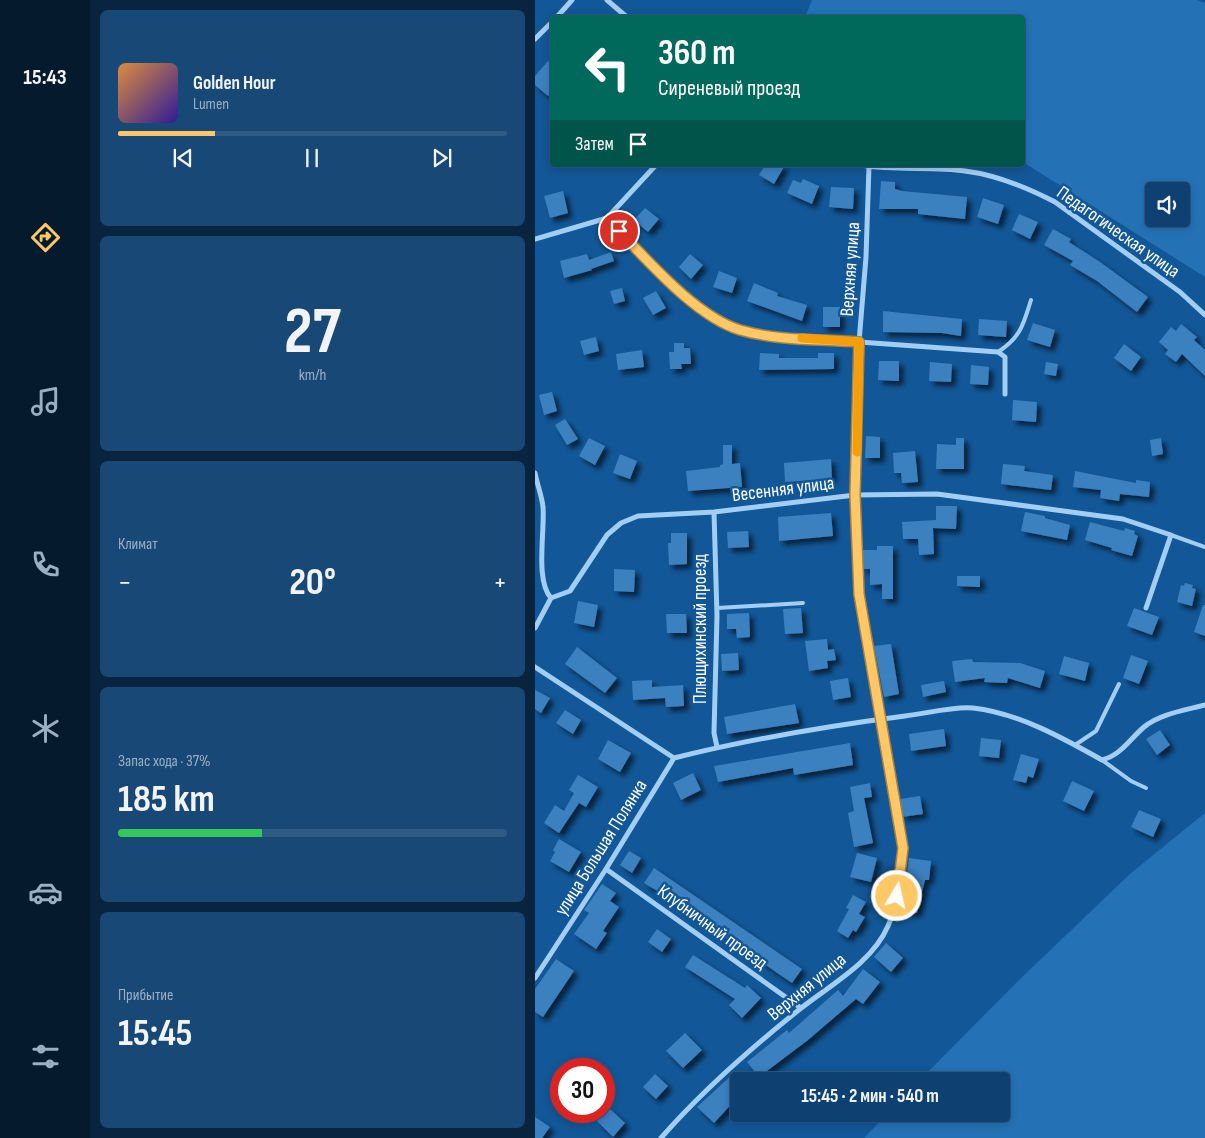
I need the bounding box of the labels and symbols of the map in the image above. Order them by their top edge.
street label: Педагогическая улица [1052,181,1184,283]
pin [598,210,640,252]
street label: Верхняя улица [836,221,865,317]
street label: Весенняя улица [731,472,836,507]
street label: Плющихинский проезд [689,554,712,704]
street label: улица Большая Полянка [550,776,652,920]
position arrow [870,869,922,921]
street label: Клубничный проезд [653,880,772,975]
street label: Верхняя улица [763,948,851,1026]
speed limit sign: 30 [550,1058,615,1123]

